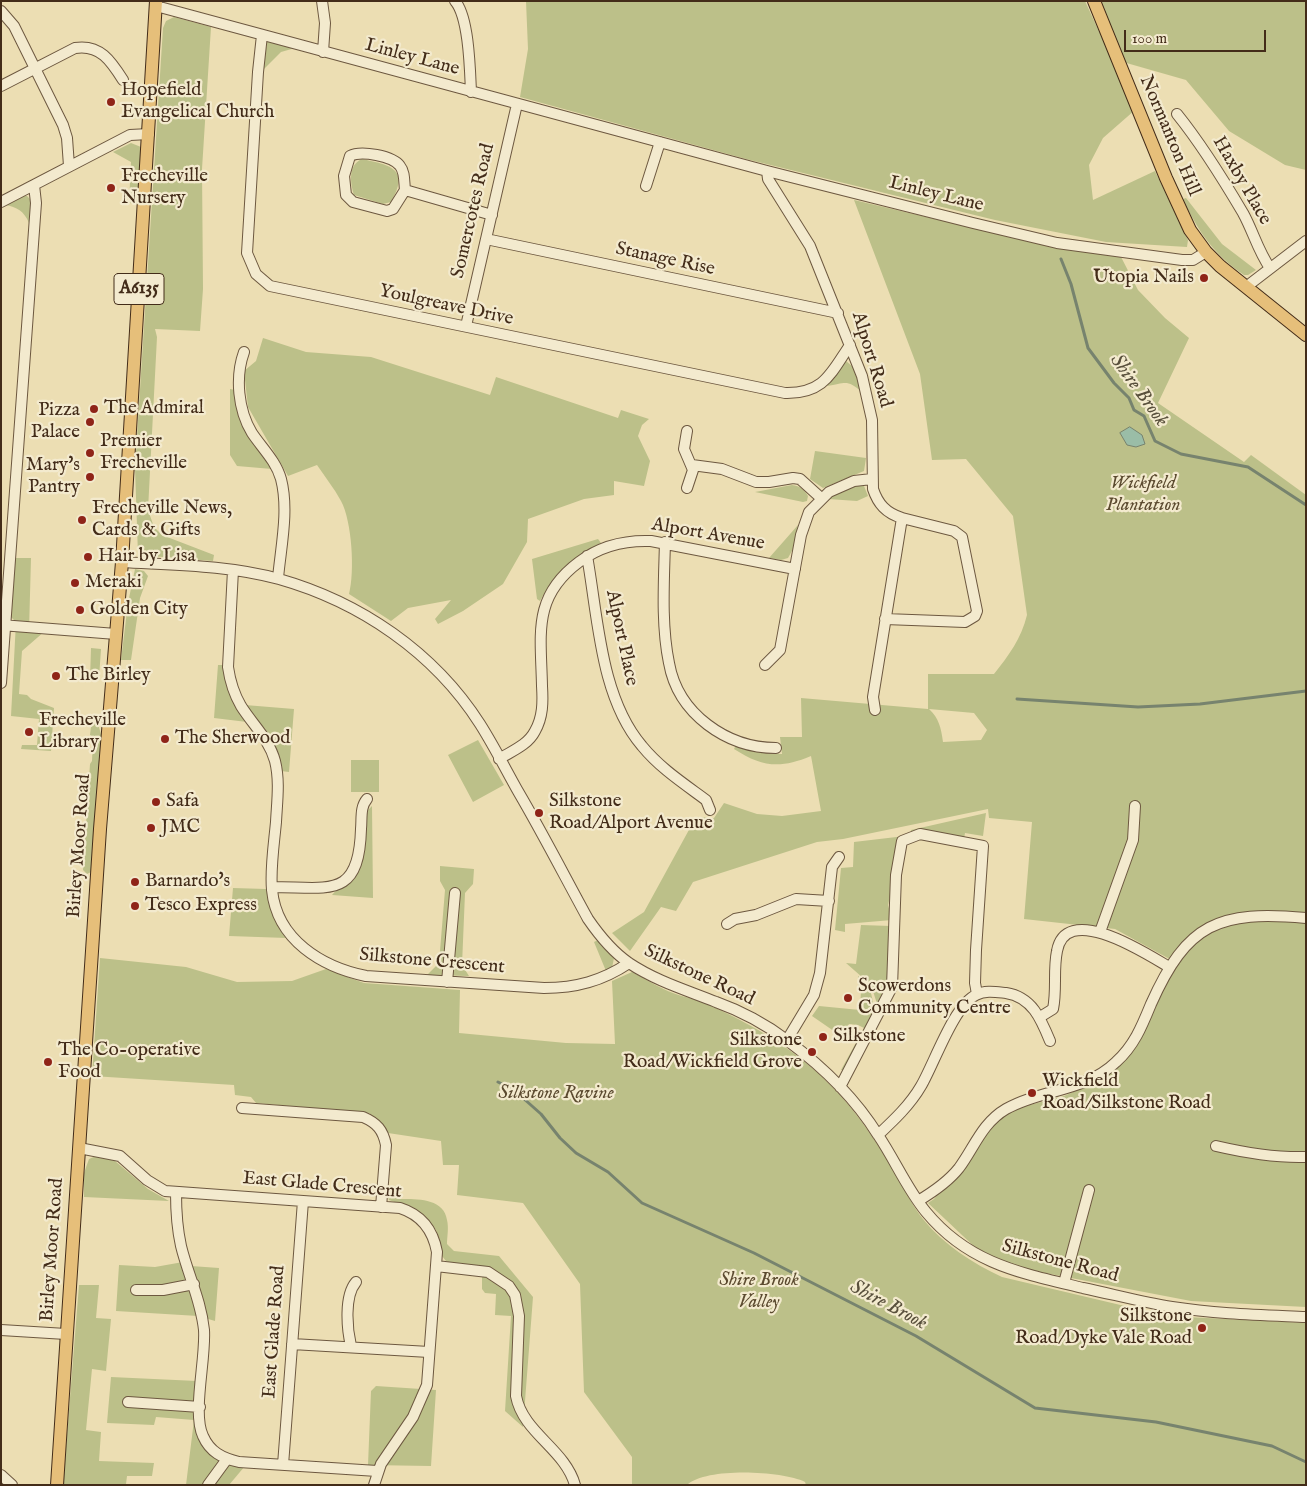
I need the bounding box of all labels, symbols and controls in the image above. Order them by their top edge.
scale bar [1127,20,1270,52]
text: 100 m [1132,29,1167,48]
street label: Linley Lane [362,34,462,82]
street label: Normanton Hill [1133,72,1205,200]
place label: Hopefield Evangelical Church [121,80,274,124]
marker: Hopefield Evangelical Church [105,96,117,108]
street label: Haxby Place [1206,133,1276,229]
street label: Somercotes Road [447,141,501,281]
place label: Frecheville Nursery [121,166,208,210]
street label: Linley Lane [886,172,986,218]
marker: Frecheville Nursery [105,182,117,194]
street label: Stanage Rise [613,238,717,282]
place label: Utopia Nails [1093,267,1194,289]
marker: Utopia Nails [1198,272,1210,284]
road number: A6135 [114,274,164,304]
street label: Youlgreave Drive [377,281,515,331]
street label: Alport Road [846,309,896,411]
water label: Shire Brook [1104,350,1172,432]
place label: The Admiral [104,398,204,420]
place label: Pizza Palace [31,400,80,444]
marker: The Admiral [88,403,100,415]
marker: Pizza Palace [84,416,96,428]
place label: Premier Frecheville [100,431,187,475]
marker: Premier Frecheville [84,447,96,459]
place label: Mary's Pantry [26,455,80,499]
marker: Mary's Pantry [84,471,96,483]
park label: Wickfield Plantation [1106,473,1180,517]
place label: Frecheville News, Cards & Gifts [92,498,232,542]
marker: Frecheville News, Cards & Gifts [76,514,88,526]
street label: Alport Avenue [650,514,766,556]
place label: Hair by Lisa [98,546,196,568]
marker: Hair by Lisa [82,551,94,563]
place label: Meraki [85,572,142,594]
marker: Meraki [69,577,81,589]
street label: Alport Place [600,588,642,688]
place label: Golden City [90,599,188,621]
marker: Golden City [74,604,86,616]
place label: The Birley [66,665,151,687]
marker: The Birley [50,670,62,682]
place label: Frecheville Library [39,710,126,754]
marker: Frecheville Library [23,726,35,738]
place label: The Sherwood [175,728,290,750]
marker: The Sherwood [159,733,171,745]
street label: Birley Moor Road [64,773,96,919]
place label: Safa [166,791,199,813]
place label: Silkstone Road/Alport Avenue [549,791,713,835]
marker: Safa [150,796,162,808]
marker: Silkstone Road/Alport Avenue [533,807,545,819]
place label: JMC [161,817,200,839]
marker: JMC [145,822,157,834]
place label: Barnardo's [145,871,230,893]
marker: Barnardo's [129,876,141,888]
place label: Tesco Express [145,895,257,917]
marker: Tesco Express [129,900,141,912]
street label: Silkstone Road [640,940,758,1012]
street label: Silkstone Crescent [358,944,506,980]
place label: Scowerdons Community Centre [858,976,1011,1020]
marker: Scowerdons Community Centre [842,992,854,1004]
place label: Silkstone [833,1026,905,1048]
place label: Silkstone Road/Wickfield Grove [623,1030,802,1074]
marker: Silkstone [817,1031,829,1043]
place label: The Co-operative Food [58,1040,200,1084]
marker: Silkstone Road/Wickfield Grove [806,1046,818,1058]
marker: The Co-operative Food [42,1056,54,1068]
place label: Wickfield Road/Silkstone Road [1042,1071,1211,1115]
park label: Silkstone Ravine [498,1083,614,1105]
marker: Wickfield Road/Silkstone Road [1026,1087,1038,1099]
street label: East Glade Crescent [242,1168,402,1204]
street label: Birley Moor Road [37,1177,69,1323]
street label: Silkstone Road [999,1236,1121,1288]
street label: East Glade Road [259,1265,291,1399]
park label: Shire Brook Valley [719,1270,799,1314]
water label: Shire Brook [845,1276,931,1336]
place label: Silkstone Road/Dyke Vale Road [1015,1306,1192,1350]
marker: Silkstone Road/Dyke Vale Road [1196,1322,1208,1334]

